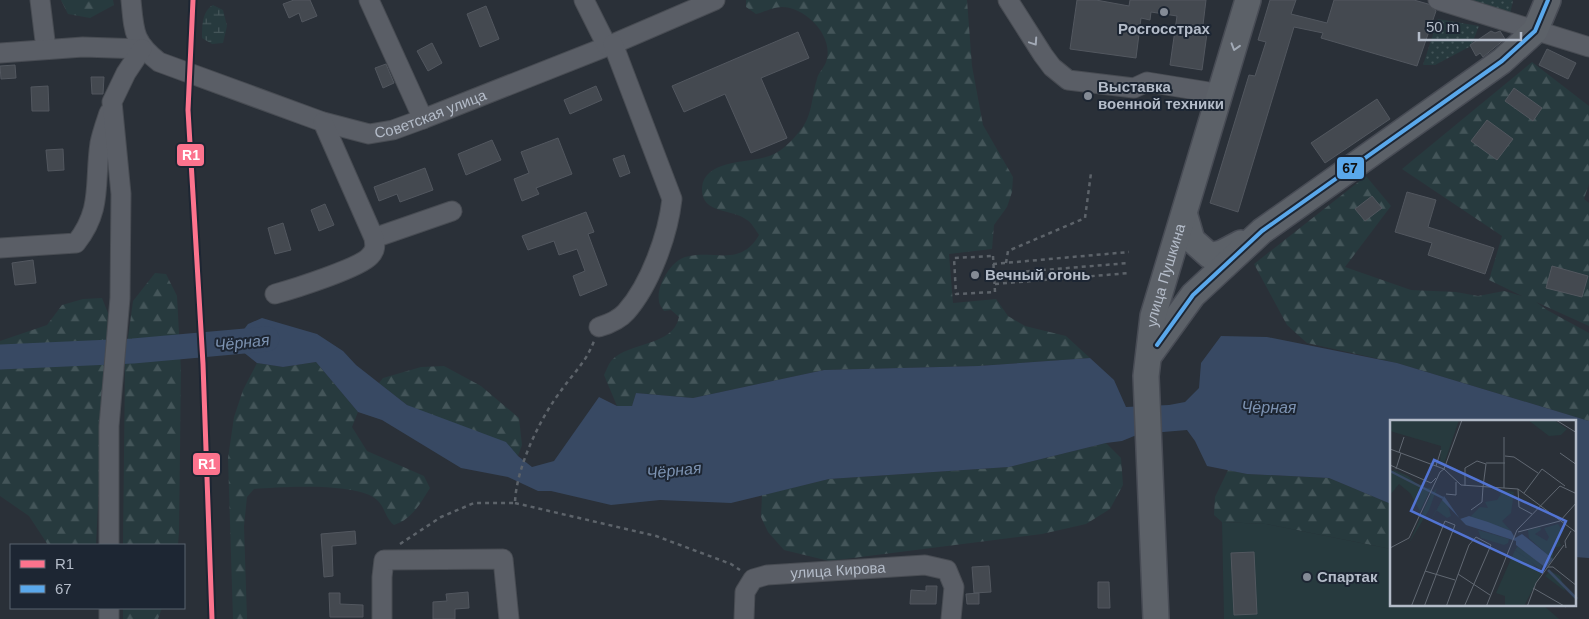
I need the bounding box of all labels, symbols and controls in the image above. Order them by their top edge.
marker: Росгосстрах [1158,6,1170,18]
scale bar [1419,10,1522,42]
text: 50 m [1426,18,1459,35]
place label: Росгосстрах [1118,20,1211,37]
one-way arrow [1027,36,1037,45]
one-way arrow [1230,42,1240,50]
place label: Выставка военной техники [1098,78,1224,112]
street label: Советская улица [373,86,489,141]
marker: Выставка военной техники [1082,90,1094,102]
line badge: R1 [176,143,205,167]
text: R1 [182,147,200,163]
line badge: 67 [1336,156,1365,180]
text: 67 [1342,160,1358,176]
street label: улица Пушкина [1143,221,1189,328]
place label: Вечный огонь [985,266,1090,283]
marker: Вечный огонь [969,269,981,281]
water label: Чёрная [214,331,271,354]
water label: Чёрная [1242,399,1297,416]
inset map [1390,420,1576,606]
line badge: R1 [192,452,221,476]
text: R1 [198,456,216,472]
water label: Чёрная [646,459,703,482]
legend [10,544,185,609]
text: R1 [55,555,74,572]
street label: улица Кирова [790,558,887,582]
place label: Спартак [1317,568,1378,585]
marker: Спартак [1301,571,1313,583]
text: 67 [55,580,72,597]

